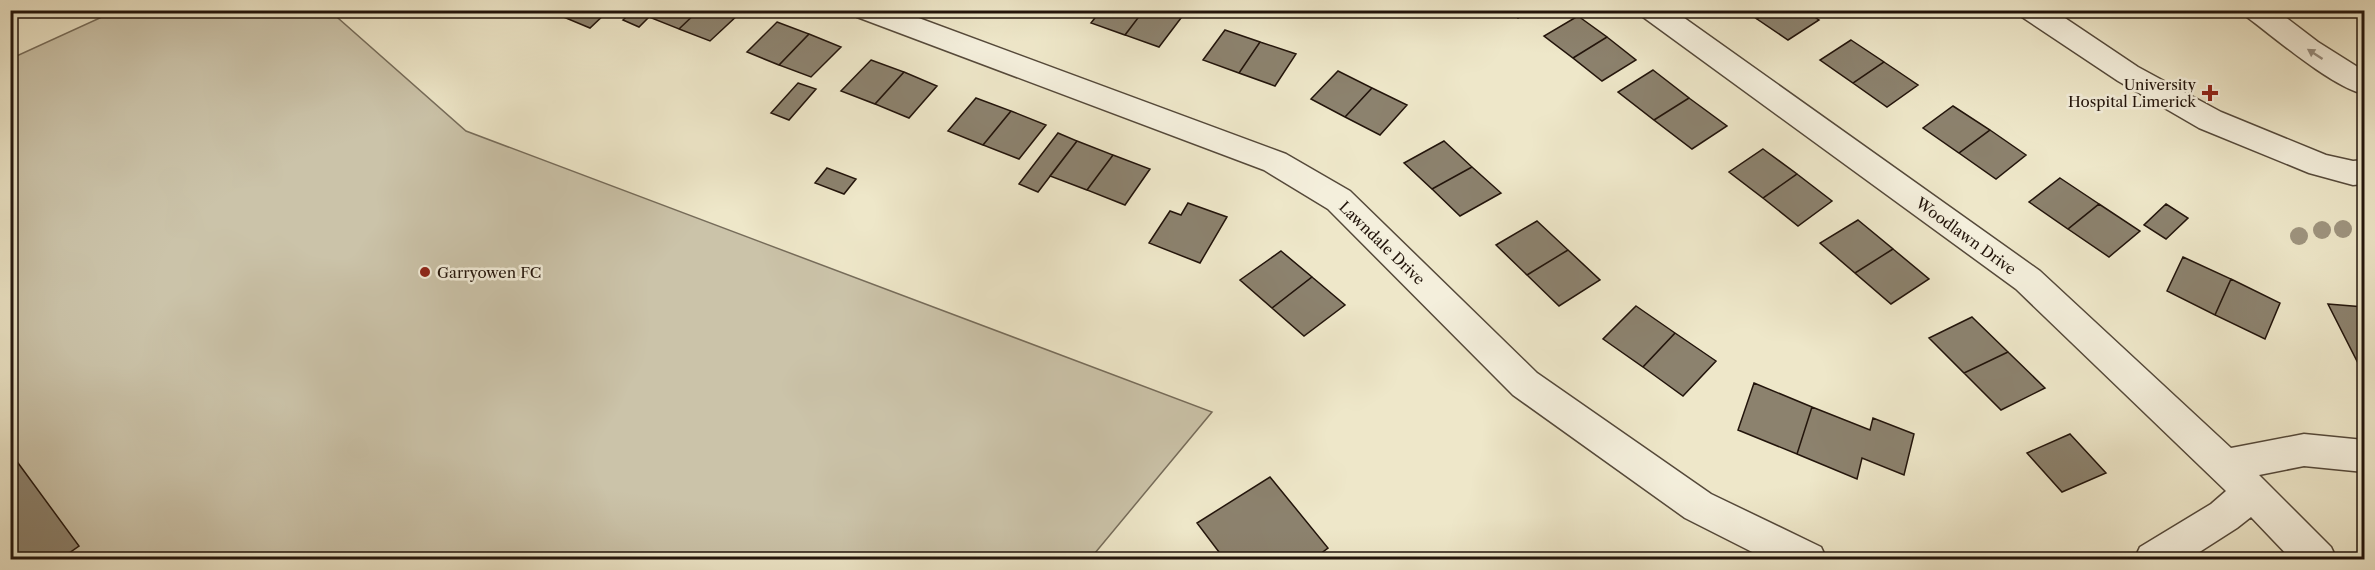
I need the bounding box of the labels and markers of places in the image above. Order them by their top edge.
place label: University Hospital Limerick [2068,75,2197,111]
marker: University Hospital Limerick [2201,84,2219,102]
place label: Garryowen FC [437,263,541,282]
marker: Garryowen FC [418,265,432,279]

